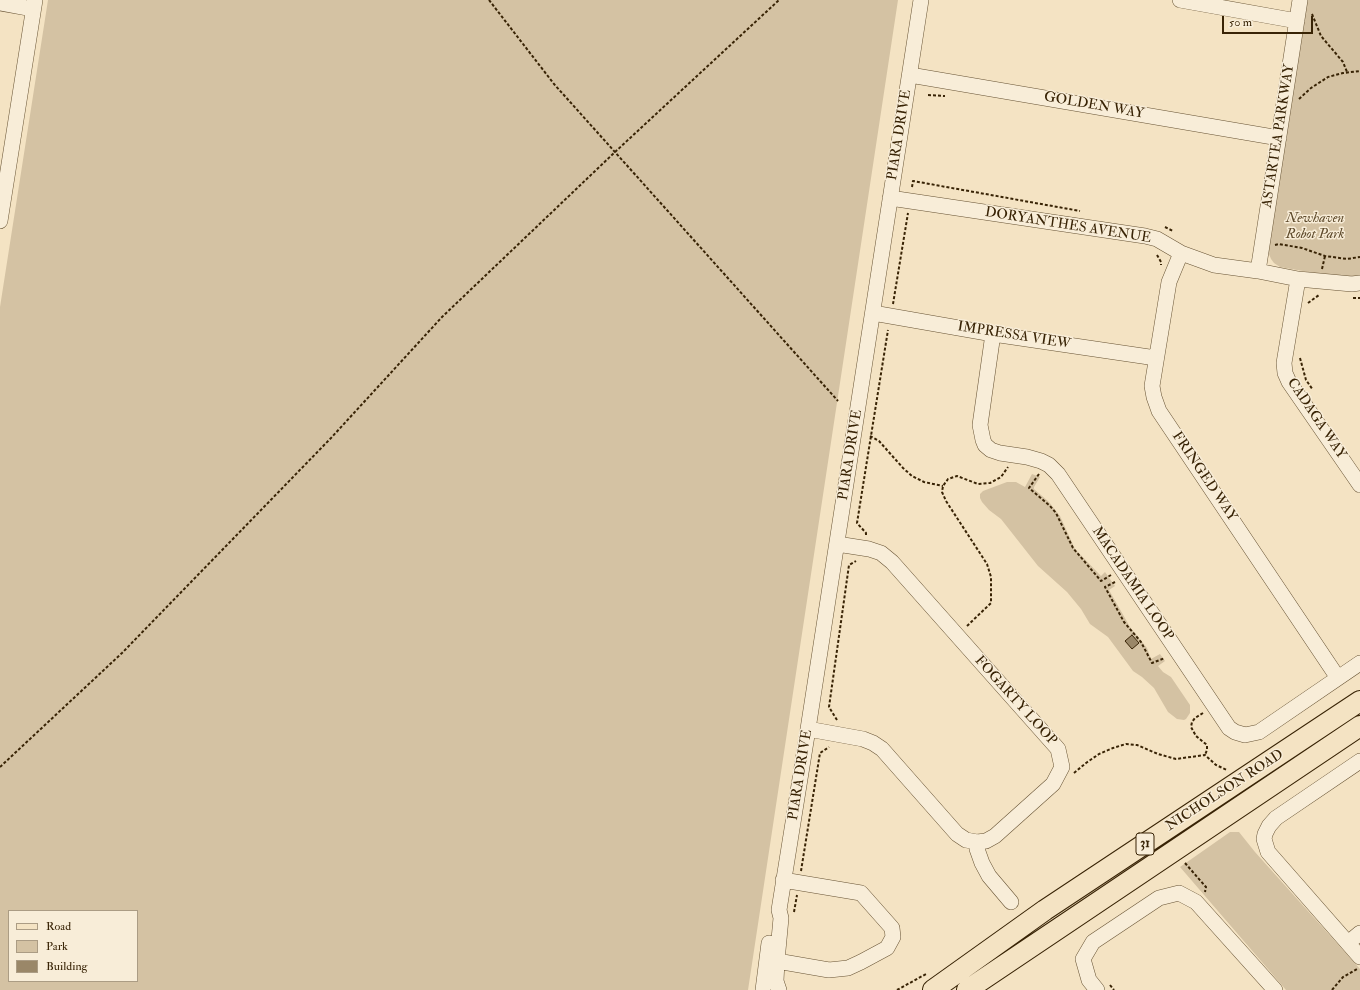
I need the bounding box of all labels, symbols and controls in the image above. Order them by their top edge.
scale bar [1224,8,1315,34]
text: 50 m [1229,15,1252,30]
street label: ASTARTEA PARKWAY [1259,63,1299,209]
street label: PIARA DRIVE [885,89,915,181]
street label: GOLDEN WAY [1043,89,1145,123]
street label: DORYANTHES AVENUE [984,205,1152,247]
park label: Newhaven Robot Park [1286,211,1344,244]
street label: IMPRESSA VIEW [956,319,1072,353]
street label: CADAGA WAY [1283,375,1349,463]
street label: PIARA DRIVE [836,409,866,501]
street label: FRINGED WAY [1168,429,1240,525]
street label: MACADAMIA LOOP [1088,524,1176,644]
street label: FOGARTY LOOP [970,653,1060,749]
street label: PIARA DRIVE [786,729,816,821]
street label: NICHOLSON ROAD [1163,747,1287,835]
road number: 31 [1136,833,1154,855]
legend [8,910,138,982]
text: Road [46,919,71,934]
text: Park [46,939,68,954]
text: Building [46,959,87,974]

